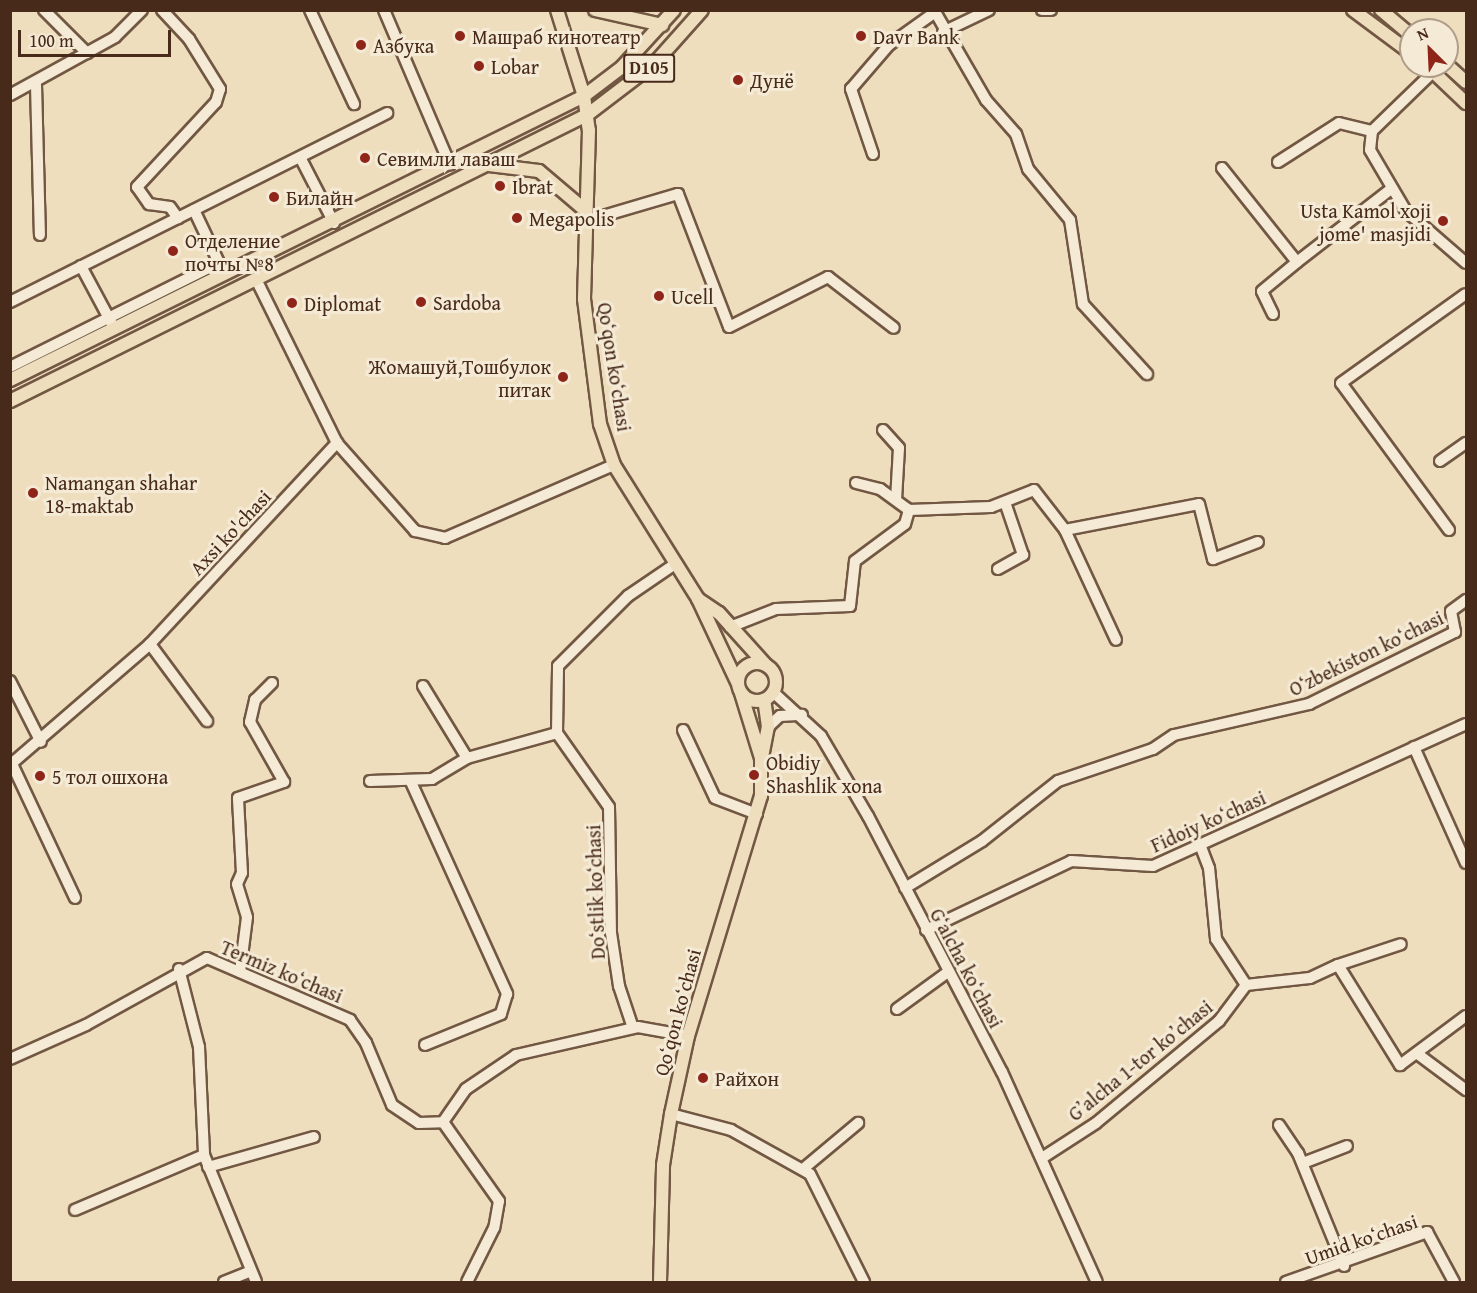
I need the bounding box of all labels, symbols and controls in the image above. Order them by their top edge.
scale bar [21,18,174,56]
north arrow [1399,18,1459,78]
text: N [1413,20,1432,47]
place label: Машраб кинотеатр [472,24,641,48]
place label: Davr Bank [873,24,959,48]
text: 100 m [29,27,74,54]
marker: Машраб кинотеатр [453,29,467,43]
marker: Davr Bank [854,29,868,43]
place label: Азбука [373,33,434,57]
marker: Азбука [354,38,368,52]
road number: D105 [622,53,676,83]
place label: Lobar [491,54,539,78]
marker: Lobar [472,59,486,73]
place label: Дунё [750,68,794,92]
marker: Дунё [731,73,745,87]
place label: Севимли лаваш [377,146,515,170]
marker: Севимли лаваш [358,151,372,165]
place label: Ibrat [512,174,553,198]
marker: Ibrat [493,179,507,193]
place label: Билайн [286,185,353,209]
marker: Билайн [267,190,281,204]
place label: Usta Kamol xoji jome' masjidi [1300,198,1431,245]
place label: Megapolis [529,206,614,230]
marker: Megapolis [510,211,524,225]
marker: Usta Kamol xoji jome' masjidi [1436,214,1450,228]
place label: Отделение почты №8 [185,228,280,275]
marker: Отделение почты №8 [166,244,180,258]
place label: Ucell [671,284,714,308]
marker: Ucell [652,289,666,303]
place label: Sardoba [433,290,501,314]
place label: Diplomat [304,291,381,315]
marker: Sardoba [414,295,428,309]
marker: Diplomat [285,296,299,310]
street label: Qoʻqon koʻchasi [593,301,637,433]
place label: Жомашуй,Тошбулок питак [368,354,551,401]
marker: Жомашуй,Тошбулок питак [556,370,570,384]
place label: Namangan shahar 18-maktab [45,470,197,517]
street label: Axsi ko'chasi [184,484,276,580]
marker: Namangan shahar 18-maktab [26,486,40,500]
street label: Oʻzbekiston koʻchasi [1285,605,1447,701]
place label: Obidiy Shashlik xona [766,751,882,798]
place label: 5 тол ошхона [52,764,168,788]
marker: Obidiy Shashlik xona [747,768,761,782]
marker: 5 тол ошхона [33,769,47,783]
street label: Fidoiy koʻchasi [1147,785,1269,857]
street label: Doʻstlik koʻchasi [581,824,609,960]
street label: Gʻalcha koʻchasi [925,904,1009,1032]
street label: Termiz koʻchasi [217,934,347,1008]
street label: Qoʻqon koʻchasi [649,946,705,1078]
street label: Gʼalcha 1-tor koʼchasi [1063,994,1217,1126]
place label: Райхон [715,1066,779,1090]
marker: Райхон [696,1071,710,1085]
street label: Umid koʻchasi [1302,1209,1420,1269]

